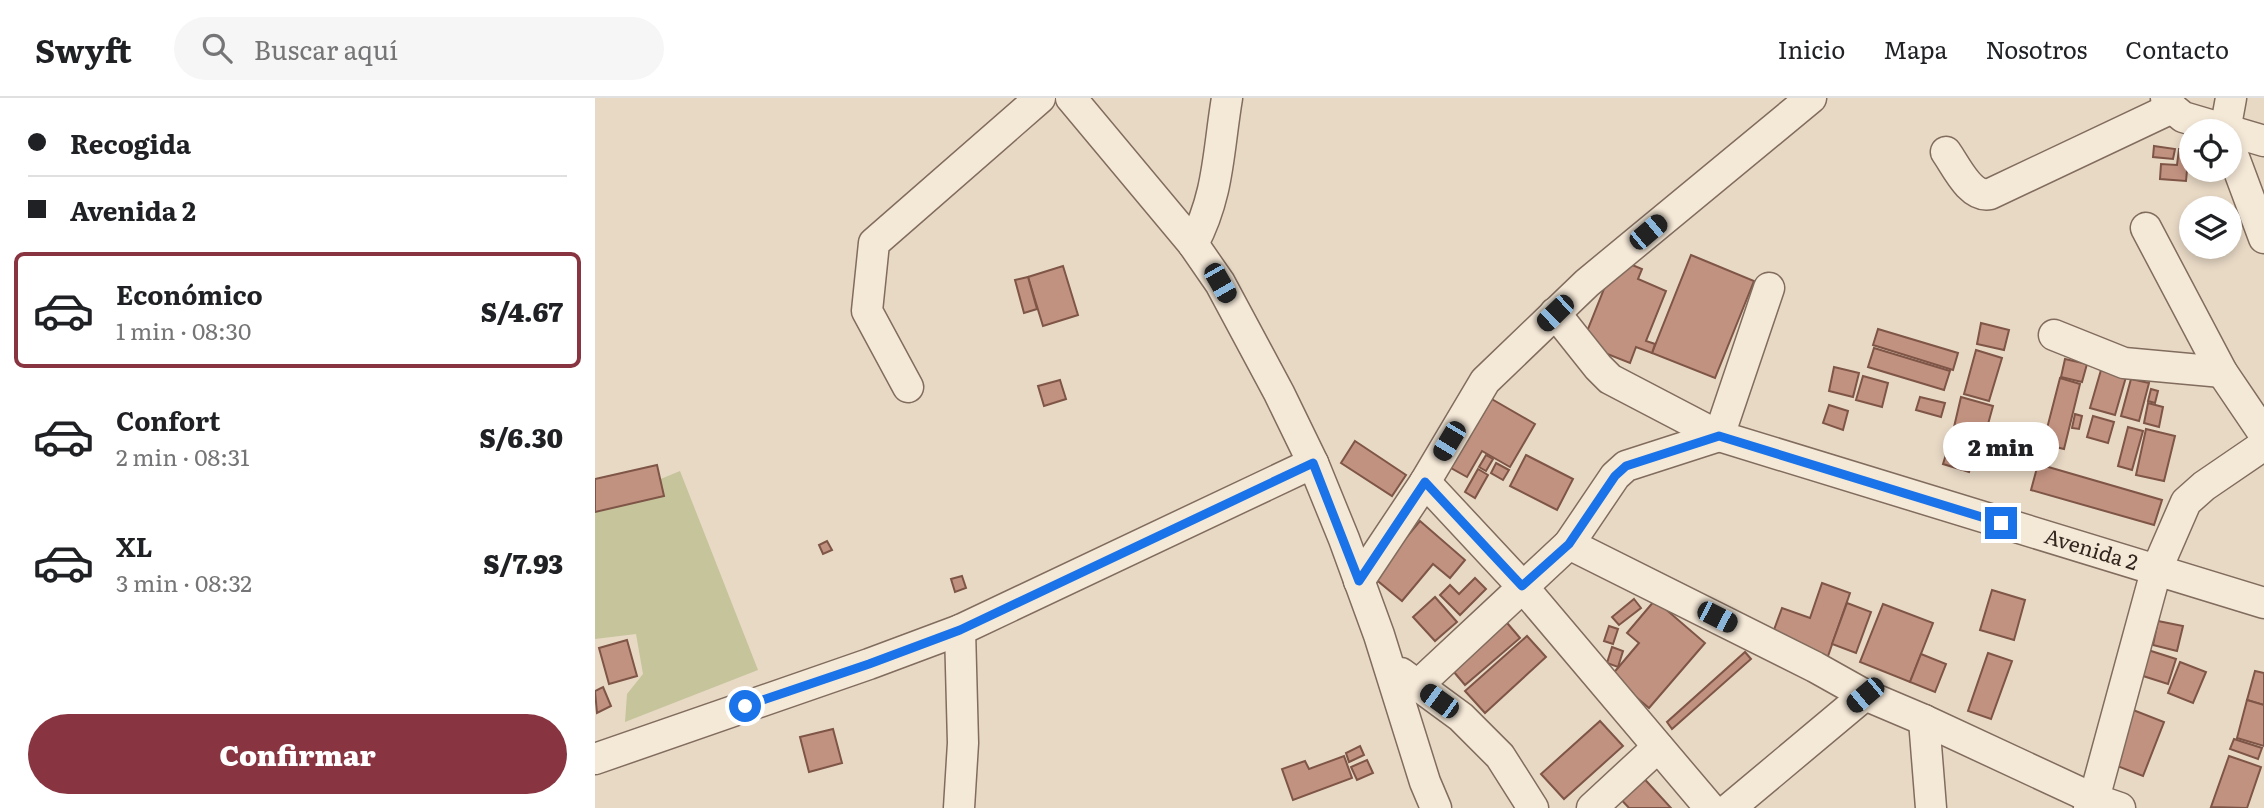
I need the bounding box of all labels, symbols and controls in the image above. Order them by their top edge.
search box [174,17,664,80]
text: Swyft [35,24,132,73]
icon: search [198,29,236,67]
text: Buscar aquí [254,29,398,68]
text: Inicio [1778,31,1845,66]
text: Mapa [1883,31,1947,66]
text: Nosotros [1985,31,2087,66]
text: Contacto [2125,31,2229,66]
map controls [2179,119,2242,259]
button: locate [2179,119,2242,182]
text: Recogida [70,123,191,162]
text: Avenida 2 [70,190,196,229]
button: layers [2179,196,2242,259]
car [1626,210,1671,254]
car [1201,260,1240,306]
text: Económico [116,274,263,313]
icon: car [32,279,95,342]
text: S/4.67 [481,291,563,330]
car [1533,291,1578,335]
text: 1 min · 08:30 [116,313,251,347]
text: Confort [116,400,220,439]
icon: car [32,405,95,468]
text: S/6.30 [479,417,563,456]
car [1430,418,1469,464]
callout: 2 min [1943,422,2059,470]
text: 2 min [1968,429,2034,463]
text: 2 min · 08:31 [116,439,250,473]
route end [1985,507,2017,539]
street label: Avenida 2 [2041,519,2142,576]
text: XL [116,526,153,565]
icon: car [32,531,95,594]
text: S/7.93 [483,543,563,582]
text: 3 min · 08:32 [116,565,252,599]
car [1694,598,1741,636]
car [1843,673,1888,717]
car [1416,680,1463,722]
route start [729,690,761,722]
button: Confirmar [28,714,567,794]

